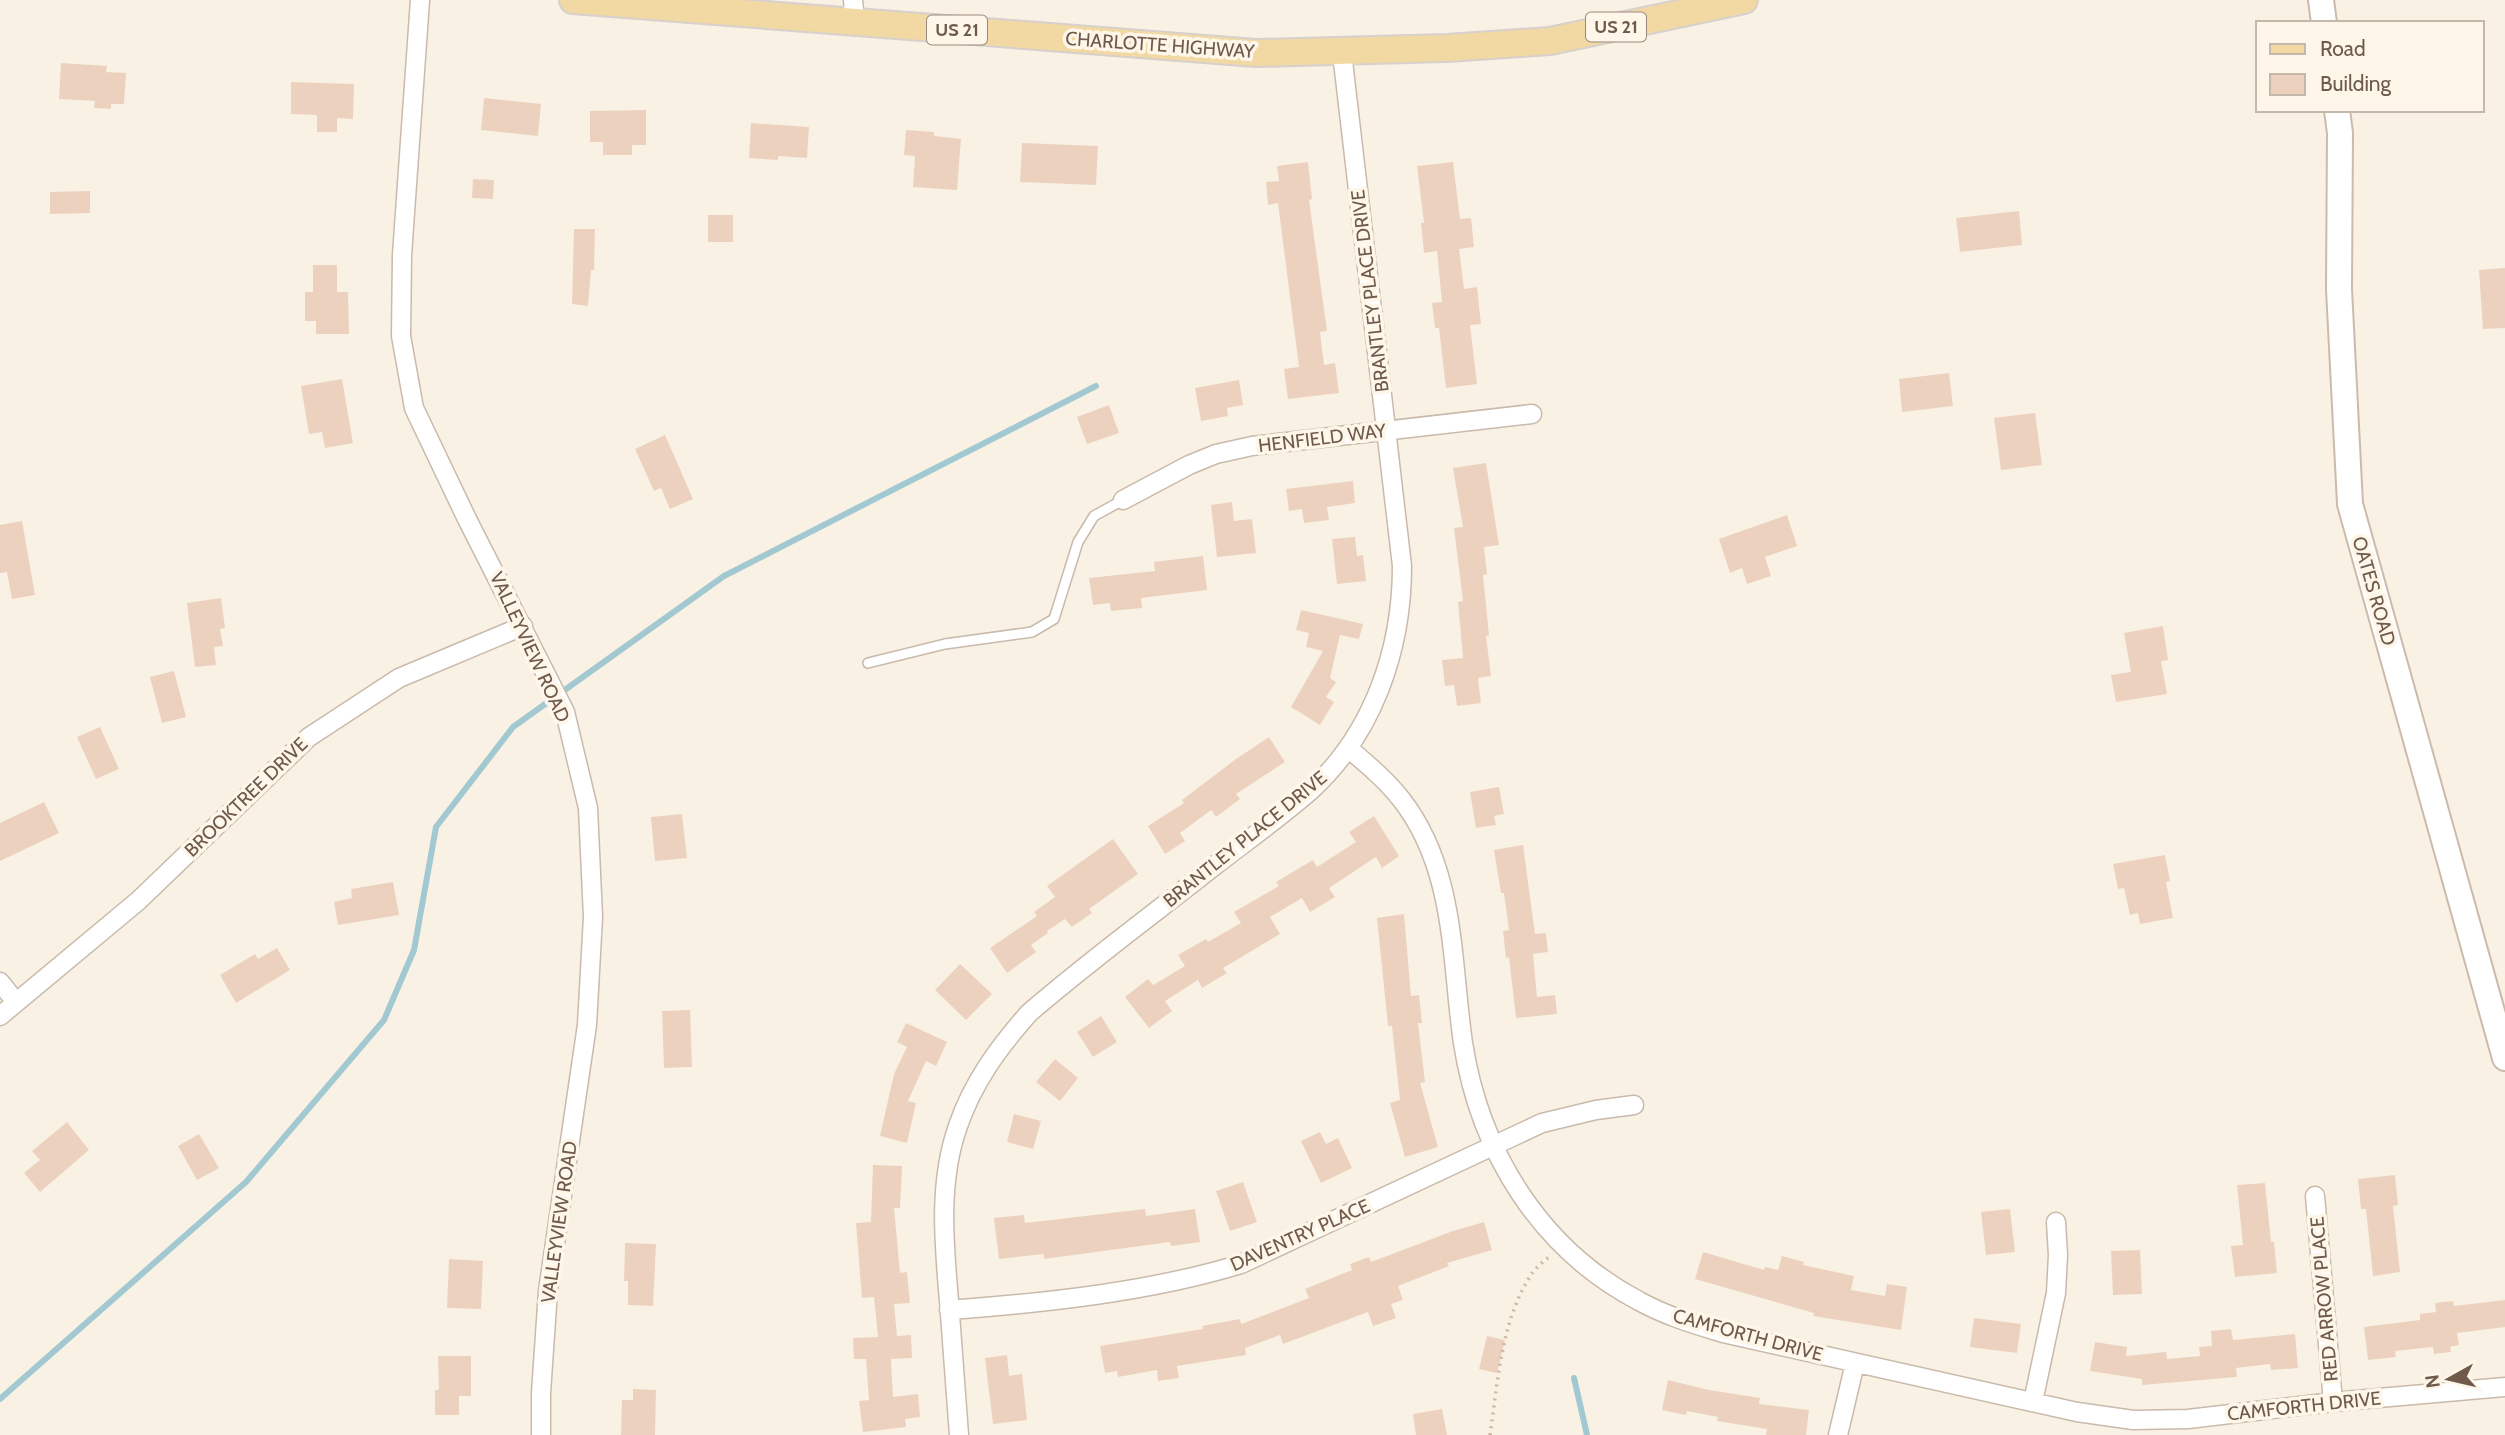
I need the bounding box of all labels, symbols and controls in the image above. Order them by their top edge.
road number: US 21 [1586,12,1646,42]
road number: US 21 [927,15,987,44]
legend [2256,21,2484,112]
street label: CHARLOTTE HIGHWAY [1065,27,1256,63]
text: Road [2320,36,2366,61]
text: Building [2320,71,2392,96]
street label: BRANTLEY PLACE DRIVE [1346,188,1394,394]
street label: HENFIELD WAY [1257,419,1388,457]
street label: OATES ROAD [2347,534,2401,648]
street label: VALLEYVIEW ROAD [485,568,575,726]
street label: BROOKTREE DRIVE [180,732,312,862]
street label: BRANTLEY PLACE DRIVE [1159,766,1331,912]
street label: VALLEYVIEW ROAD [536,1139,582,1304]
street label: DAVENTRY PLACE [1227,1194,1373,1276]
street label: RED ARROW PLACE [2305,1216,2343,1382]
street label: CAMFORTH DRIVE [1670,1304,1826,1366]
north arrow [2414,1344,2484,1414]
text: N [2420,1373,2445,1390]
street label: CAMFORTH DRIVE [2226,1386,2382,1426]

